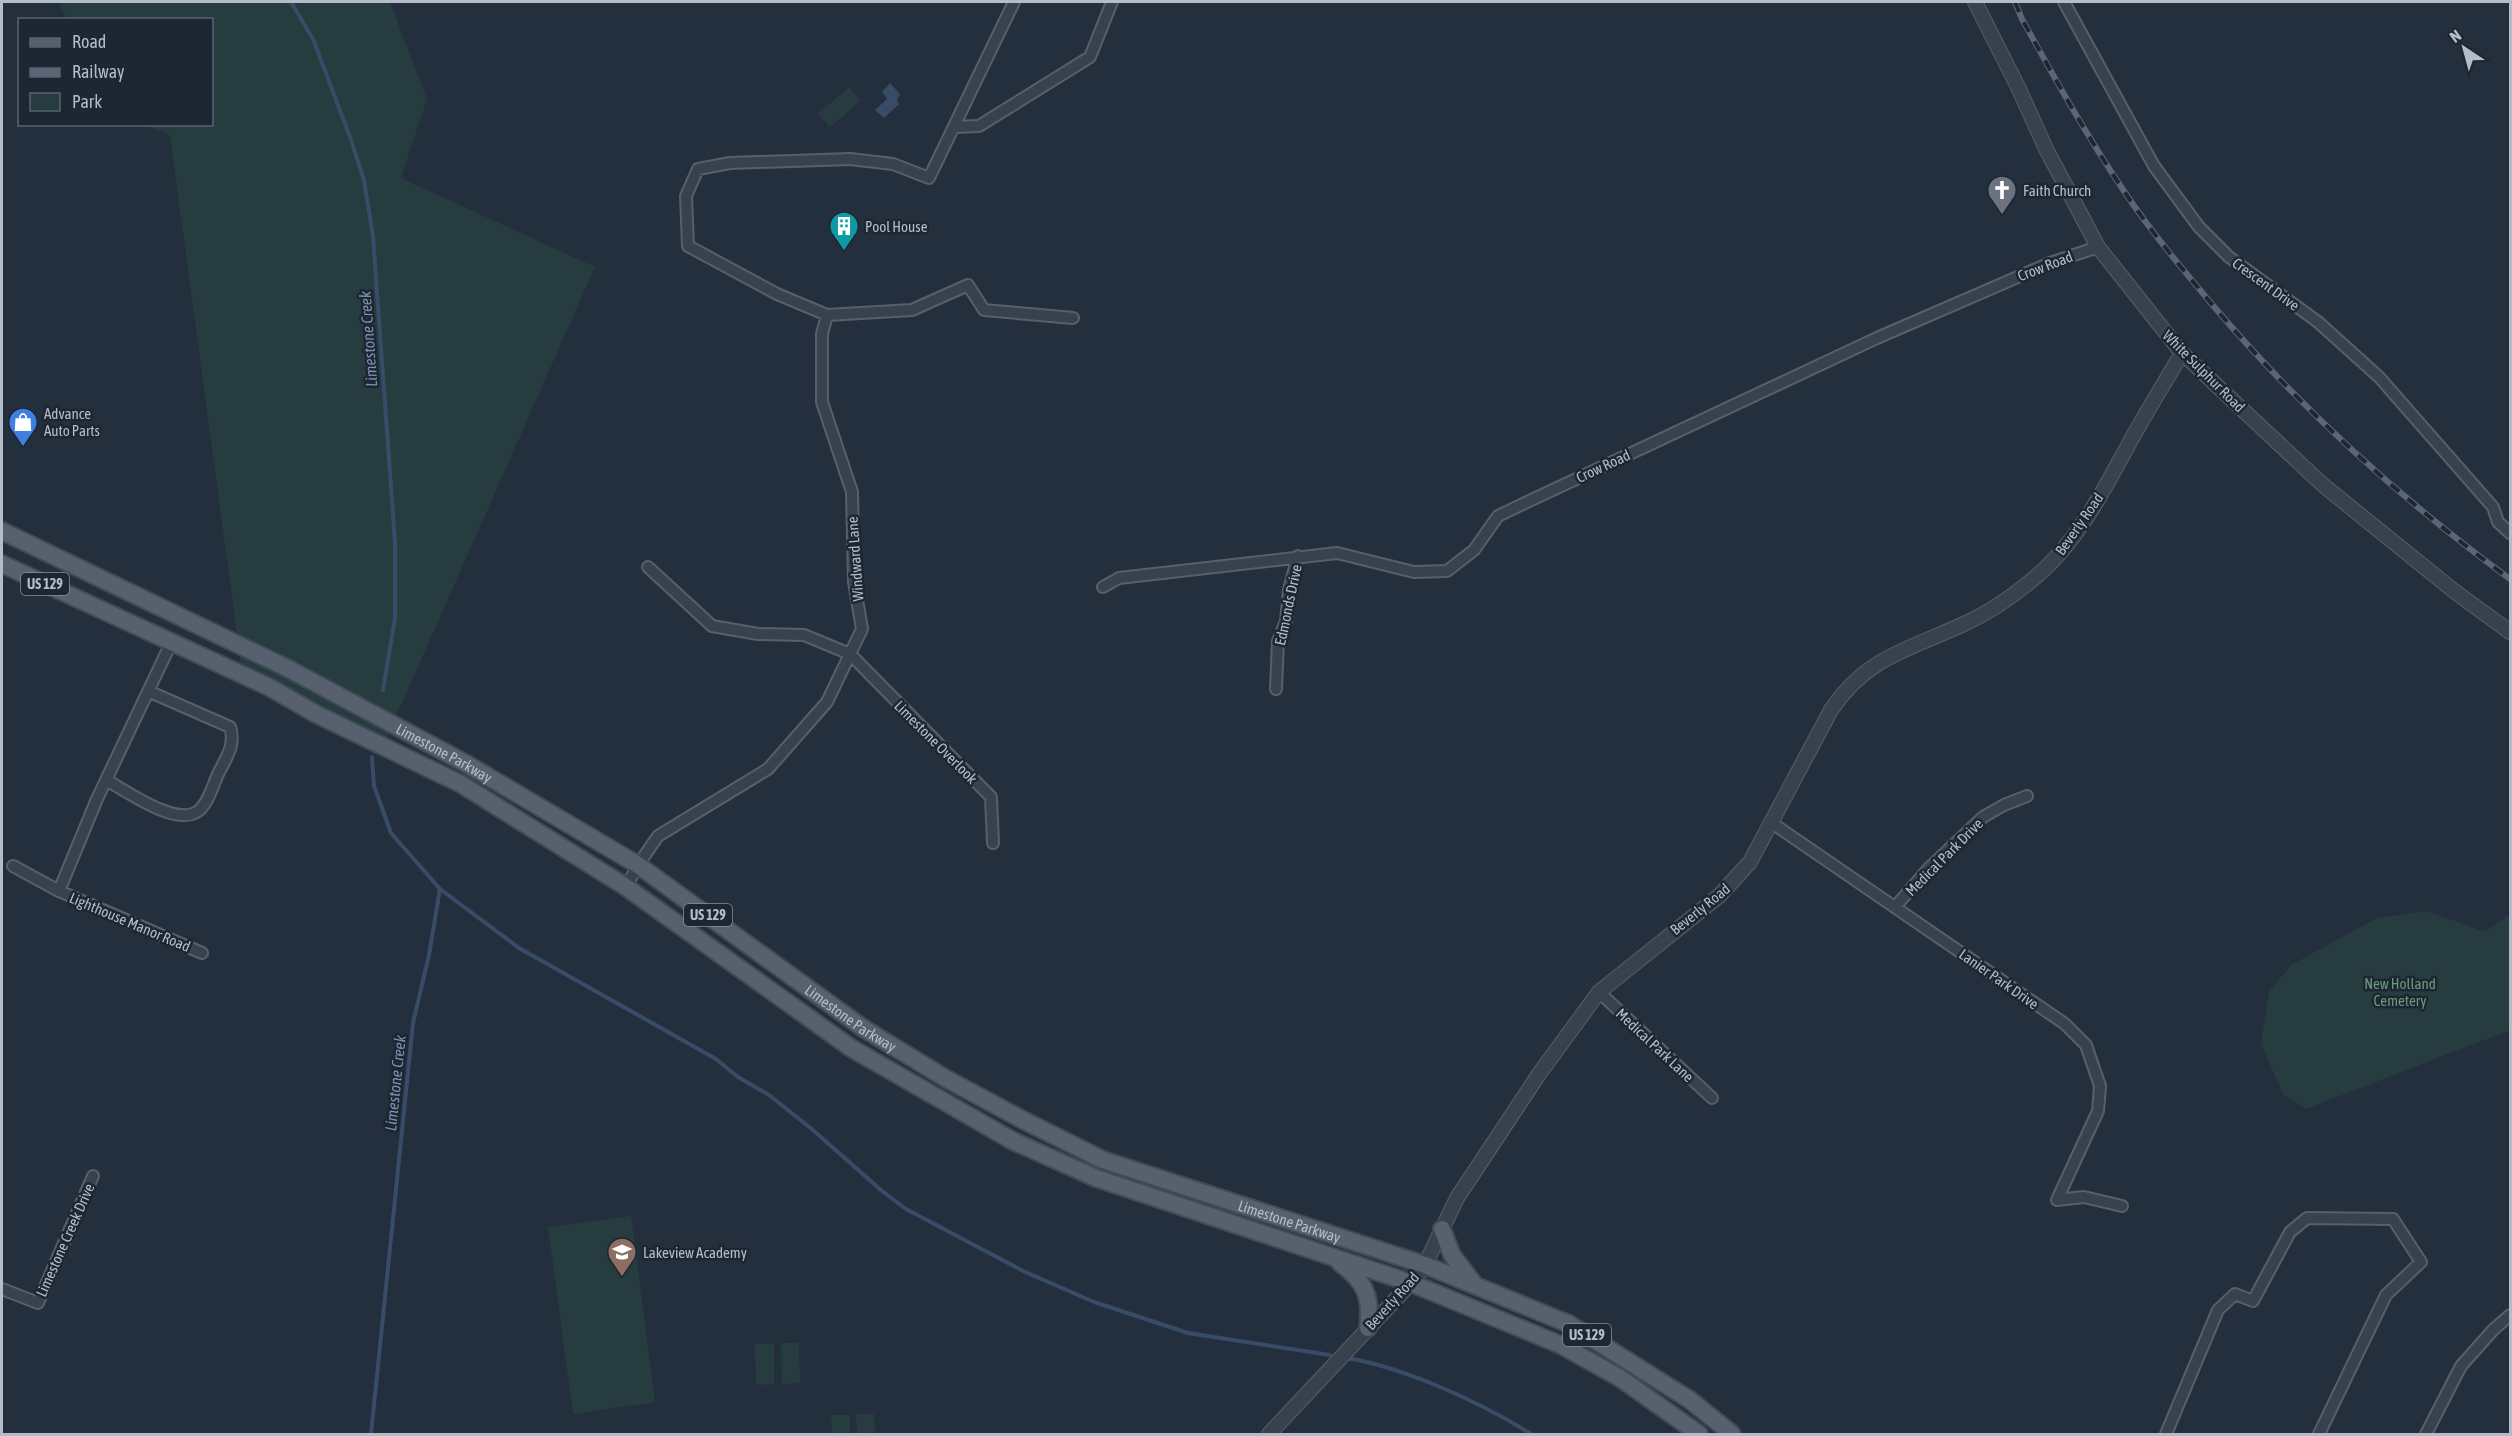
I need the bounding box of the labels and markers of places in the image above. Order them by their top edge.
church icon: Faith Church [1986,174,2018,216]
place label: Faith Church [2023,182,2091,199]
building icon: Pool House [828,210,860,252]
place label: Pool House [865,218,928,235]
place label: Advance Auto Parts [44,405,100,439]
shop icon: Advance Auto Parts [7,406,39,448]
school or university icon: Lakeview Academy [606,1236,638,1278]
place label: Lakeview Academy [643,1244,747,1261]

